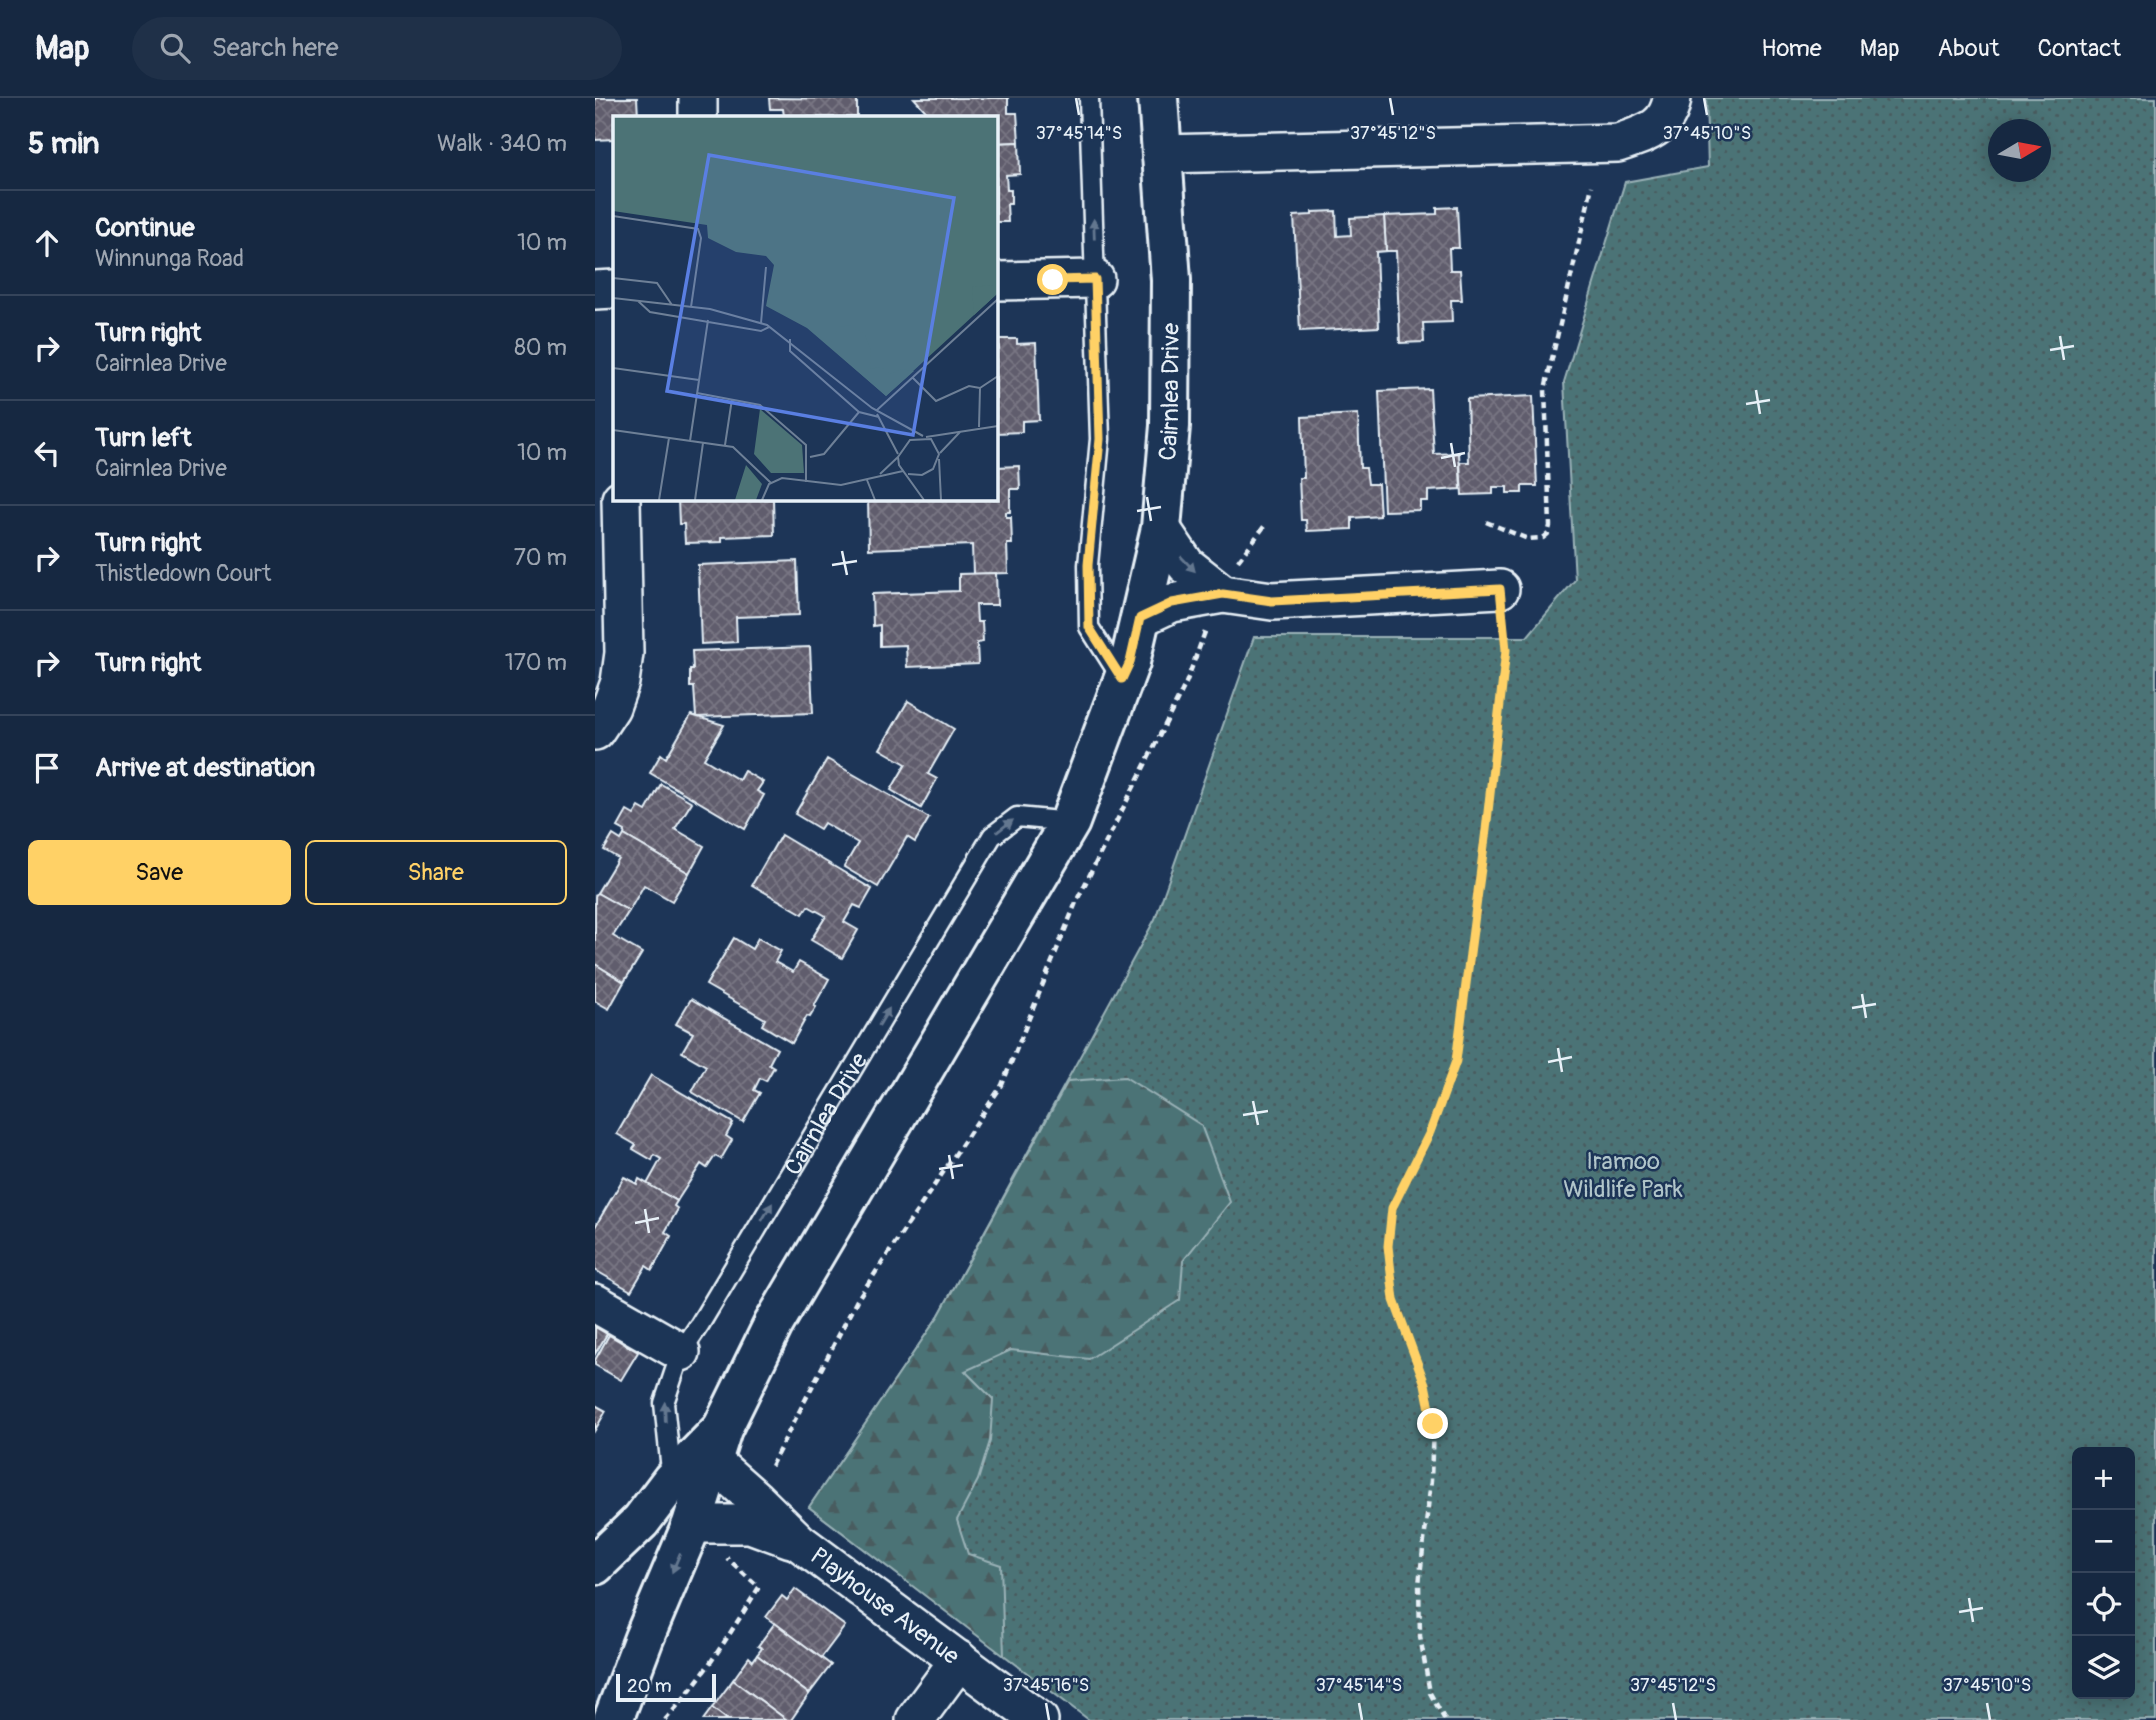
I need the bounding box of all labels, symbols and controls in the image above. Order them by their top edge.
search box [132,17,622,80]
text: Map [35,28,90,69]
icon: search [156,29,194,67]
text: Search here [212,32,339,64]
text: Home [1761,34,1822,63]
text: Map [1860,34,1900,63]
text: About [1938,34,2000,63]
text: Contact [2038,34,2121,63]
inset map [613,116,997,500]
north arrow [1988,119,2051,182]
text: 37°45'14"S [1036,122,1122,145]
text: 37°45'12"S [1350,122,1436,145]
text: 37°45'10"S [1663,122,1751,145]
text: 5 min [28,125,99,162]
text: Walk · 340 m [437,129,567,158]
text: Continue [95,212,195,244]
one-way arrow [1088,218,1099,240]
icon: ahead [28,224,66,262]
text: 10 m [517,228,567,257]
text: Winnunga Road [95,244,244,273]
route start [1037,264,1068,295]
text: Turn right [95,317,201,349]
street label: Cairnlea Drive [1153,323,1185,462]
icon: right [28,329,66,367]
text: 80 m [514,333,567,362]
text: Cairnlea Drive [95,349,227,378]
text: Turn left [95,422,191,454]
icon: left [28,434,66,472]
text: 10 m [517,438,567,467]
text: Cairnlea Drive [95,454,227,483]
text: Turn right [95,527,201,559]
icon: right [28,539,66,577]
text: 70 m [514,543,567,572]
one-way arrow [1180,555,1196,572]
text: Thistledown Court [95,559,271,588]
icon: right [28,644,66,682]
text: Turn right [95,647,201,679]
text: 170 m [505,648,567,677]
icon: arrive [28,749,66,787]
text: Arrive at destination [95,752,315,784]
one-way arrow [996,819,1014,833]
button: Save [28,840,291,905]
button: Share [305,840,567,905]
one-way arrow [877,1007,890,1026]
street label: Cairnlea Drive [778,1047,874,1180]
park label: Iramoo Wildlife Park [1563,1147,1683,1204]
one-way arrow [761,1203,773,1222]
one-way arrow [659,1401,670,1423]
route end [1417,1408,1448,1439]
map controls [2072,1447,2135,1699]
button: + [2072,1447,2135,1510]
button: − [2072,1510,2135,1573]
street label: Playhouse Avenue [805,1541,965,1671]
one-way arrow [670,1553,681,1574]
button: locate [2072,1573,2135,1636]
button: layers [2072,1636,2135,1699]
scale bar [616,1671,716,1703]
text: 20 m [627,1674,672,1698]
text: 37°45'16"S [1003,1674,1089,1697]
text: 37°45'14"S [1316,1674,1402,1697]
text: 37°45'12"S [1630,1674,1716,1697]
text: 37°45'10"S [1943,1674,2031,1697]

